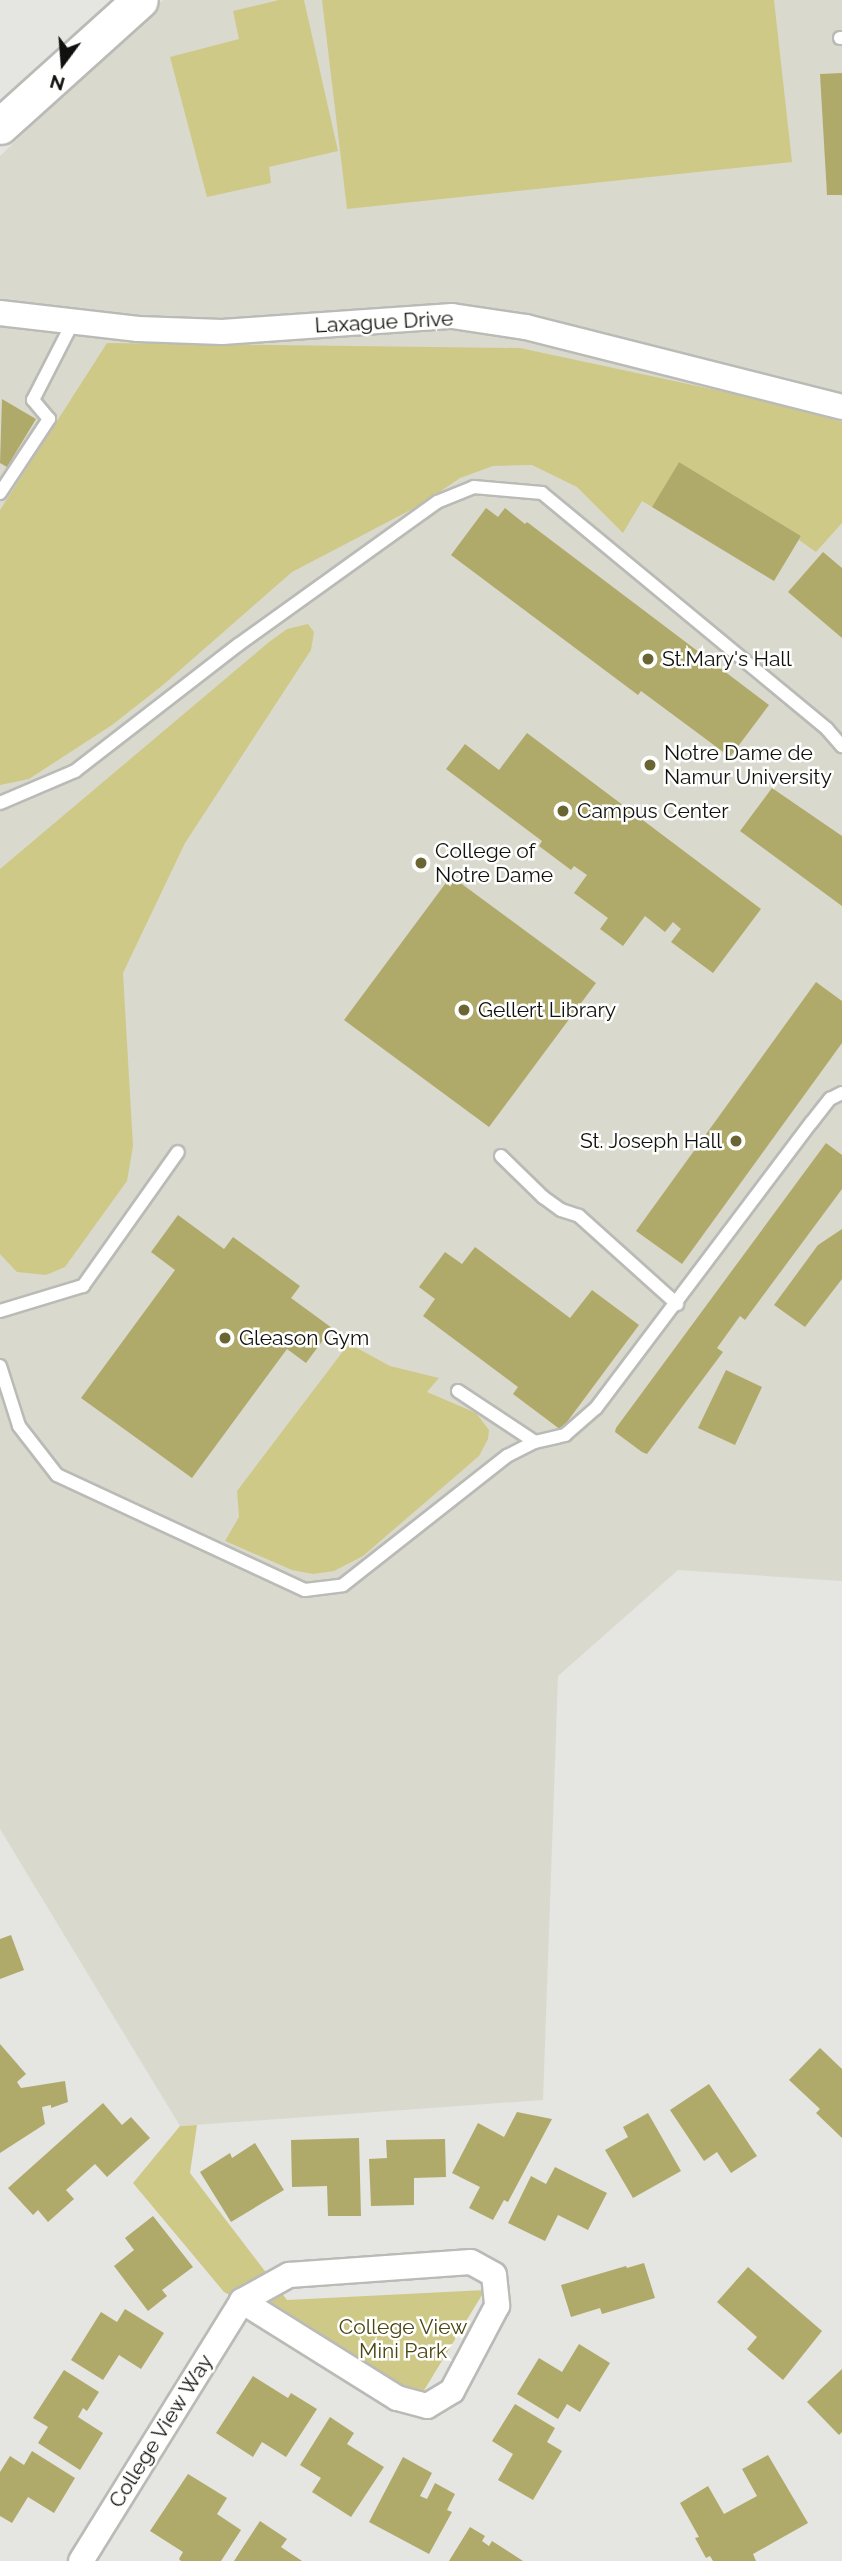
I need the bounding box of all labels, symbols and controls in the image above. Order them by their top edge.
north arrow [28,28,98,98]
text: N [47,71,67,96]
street label: Laxague Drive [314,306,454,338]
place label: St.Mary's Hall [662,646,792,672]
marker: St.Mary's Hall [640,651,656,667]
place label: Notre Dame de Namur University [664,740,832,790]
marker: Notre Dame de Namur University [642,757,658,773]
place label: Campus Center [577,798,728,824]
marker: Campus Center [555,803,571,819]
place label: College of Notre Dame [435,838,553,888]
marker: College of Notre Dame [413,855,429,871]
place label: Gellert Library [478,997,616,1023]
marker: Gellert Library [456,1002,472,1018]
place label: St. Joseph Hall [579,1128,722,1154]
marker: St. Joseph Hall [728,1133,744,1149]
place label: Gleason Gym [239,1325,369,1351]
marker: Gleason Gym [217,1330,233,1346]
park label: College View Mini Park [338,2314,468,2364]
street label: College View Way [103,2349,219,2513]

